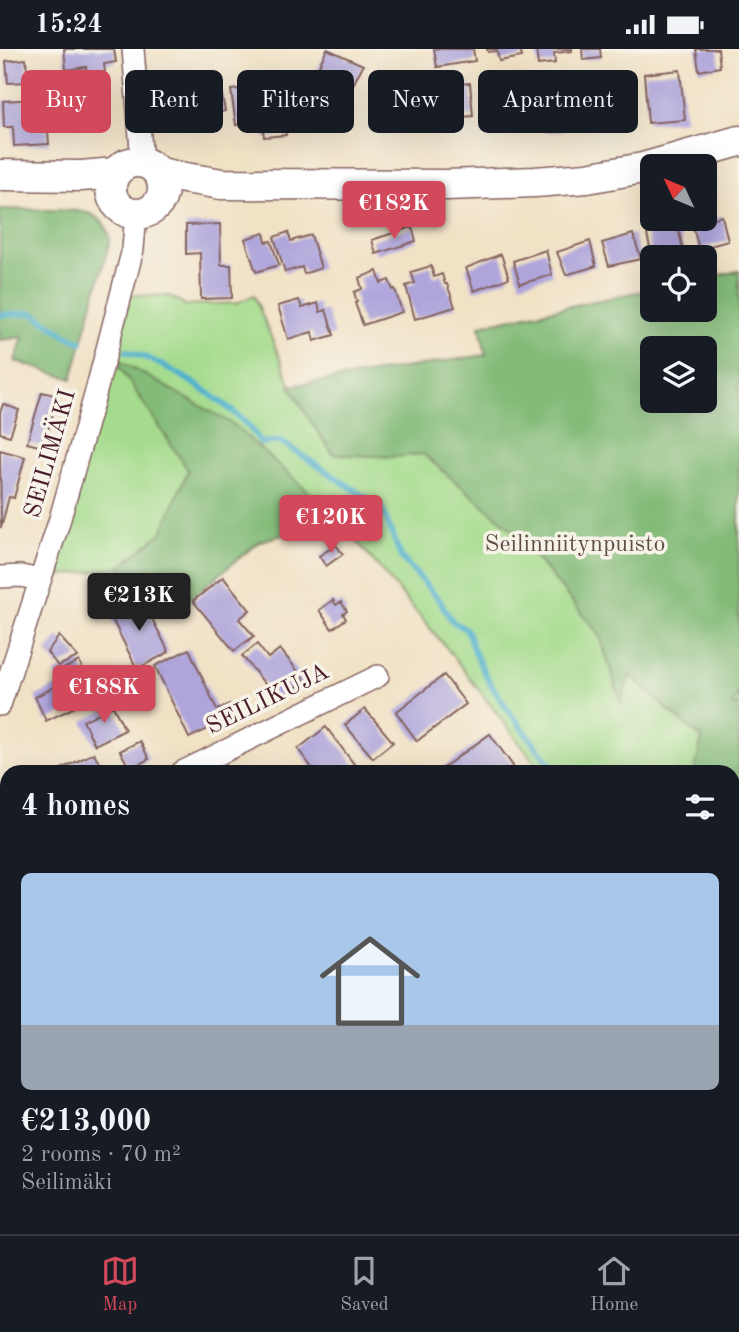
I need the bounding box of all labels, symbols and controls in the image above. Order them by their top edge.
text: 15:24 [35,12,103,38]
chip: Buy [21,70,111,133]
chip: Rent [125,70,223,133]
chip: Filters [237,70,354,133]
chip: New [368,70,464,133]
chip: Apartment [478,70,638,133]
north arrow [640,154,718,231]
map controls [640,154,717,413]
pin: €182K [345,181,443,241]
text: €182K [358,192,430,215]
button: locate [640,245,717,322]
button: layers [640,336,717,413]
street label: SEILIMÄKI [18,386,81,521]
pin: €120K [282,496,380,555]
text: €120K [295,506,367,529]
park label: Seilinniitynpuisto [485,533,665,557]
pin: €213K [90,573,188,633]
text: €213K [103,584,175,607]
street label: SEILIKUJA [203,660,333,740]
pin: €188K [55,665,153,725]
text: €188K [68,676,140,699]
icon: filters [681,788,719,826]
text: 4 homes [21,792,130,822]
icon: home [307,918,433,1044]
text: €213,000 [21,1107,151,1137]
text: 2 rooms · 70 m² [21,1143,181,1166]
text: Seilimäki [21,1171,112,1194]
tab: Map [101,1252,139,1317]
tab: Saved [340,1252,389,1317]
tab: Home [590,1252,638,1317]

